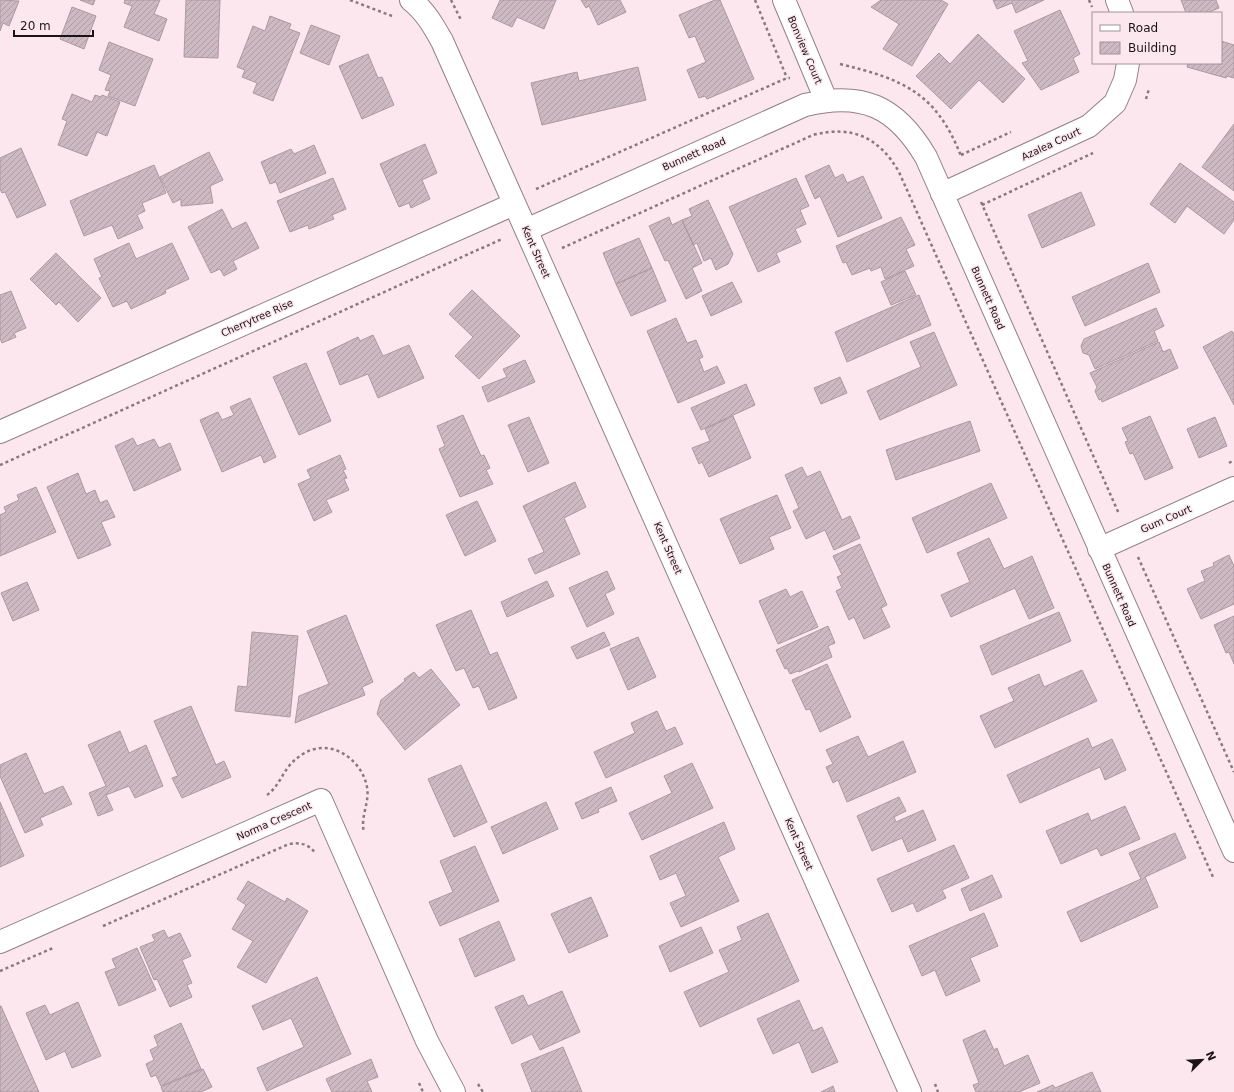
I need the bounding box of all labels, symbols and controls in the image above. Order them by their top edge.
scale bar [14,12,93,38]
legend [1092,12,1222,64]
street label: Bonview Court [786,14,824,86]
text: 20 m [20,19,51,33]
text: Road [1128,21,1158,35]
text: Building [1128,41,1177,55]
street label: Azalea Court [1020,125,1082,162]
street label: Bunnett Road [661,135,727,173]
street label: Kent Street [520,224,552,280]
street label: Bunnett Road [969,265,1007,331]
street label: Cherrytree Rise [219,297,295,339]
street label: Gum Court [1139,503,1193,535]
street label: Kent Street [652,520,684,576]
street label: Bunnett Road [1100,562,1138,628]
street label: Norma Crescent [235,800,313,842]
street label: Kent Street [783,816,815,872]
north arrow [1182,1040,1222,1080]
text: N [1203,1049,1218,1063]

